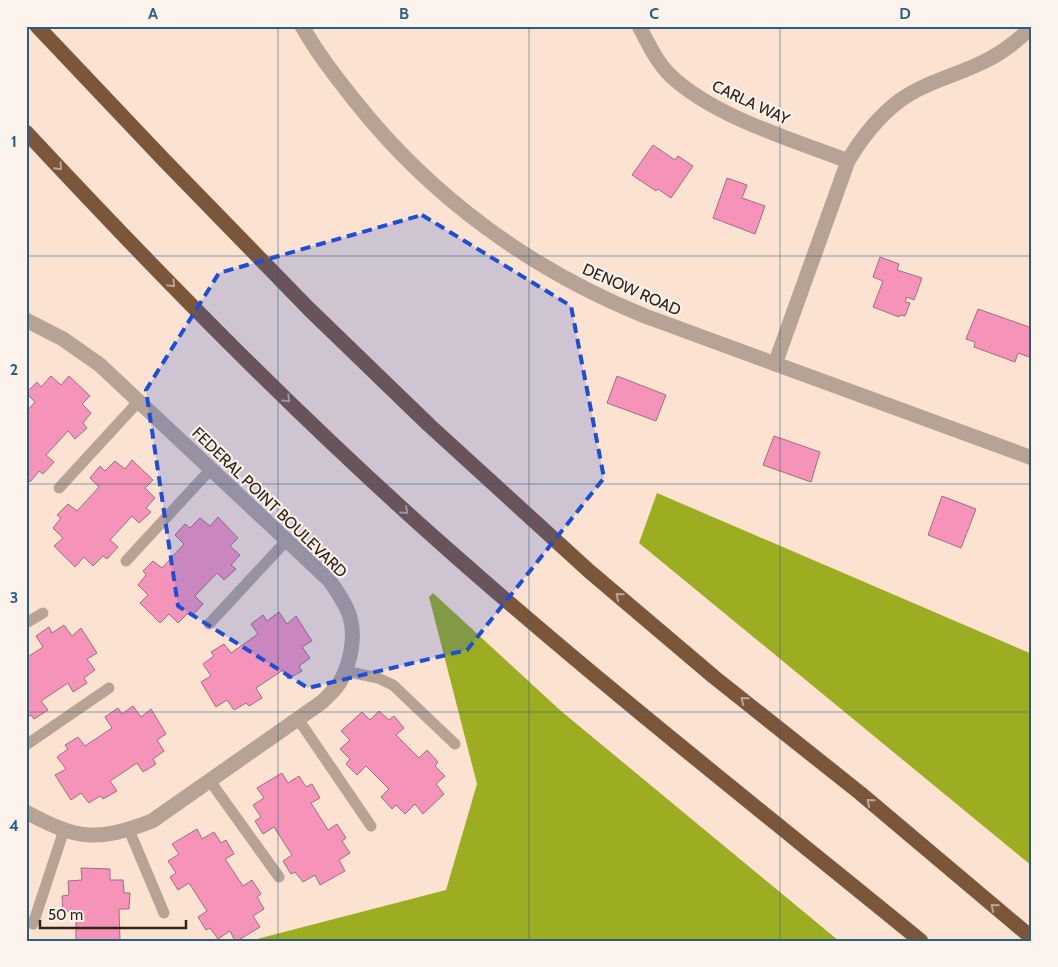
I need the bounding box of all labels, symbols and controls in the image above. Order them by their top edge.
text: A [148,4,158,23]
text: B [399,4,409,23]
text: C [649,4,659,23]
text: D [899,4,911,23]
street label: CARLA WAY [709,76,793,129]
text: 1 [11,132,17,151]
one-way arrow [53,162,62,171]
street label: DENOW ROAD [580,259,684,320]
one-way arrow [166,279,175,288]
text: 2 [10,360,18,379]
one-way arrow [281,393,290,402]
street label: FEDERAL POINT BOULEVARD [188,423,351,582]
one-way arrow [400,505,409,514]
text: 3 [10,588,18,607]
one-way arrow [615,593,624,602]
one-way arrow [740,697,749,706]
one-way arrow [867,800,876,808]
text: 4 [9,816,19,835]
scale bar [40,897,186,929]
one-way arrow [991,904,1000,913]
text: 50 m [48,906,83,924]

